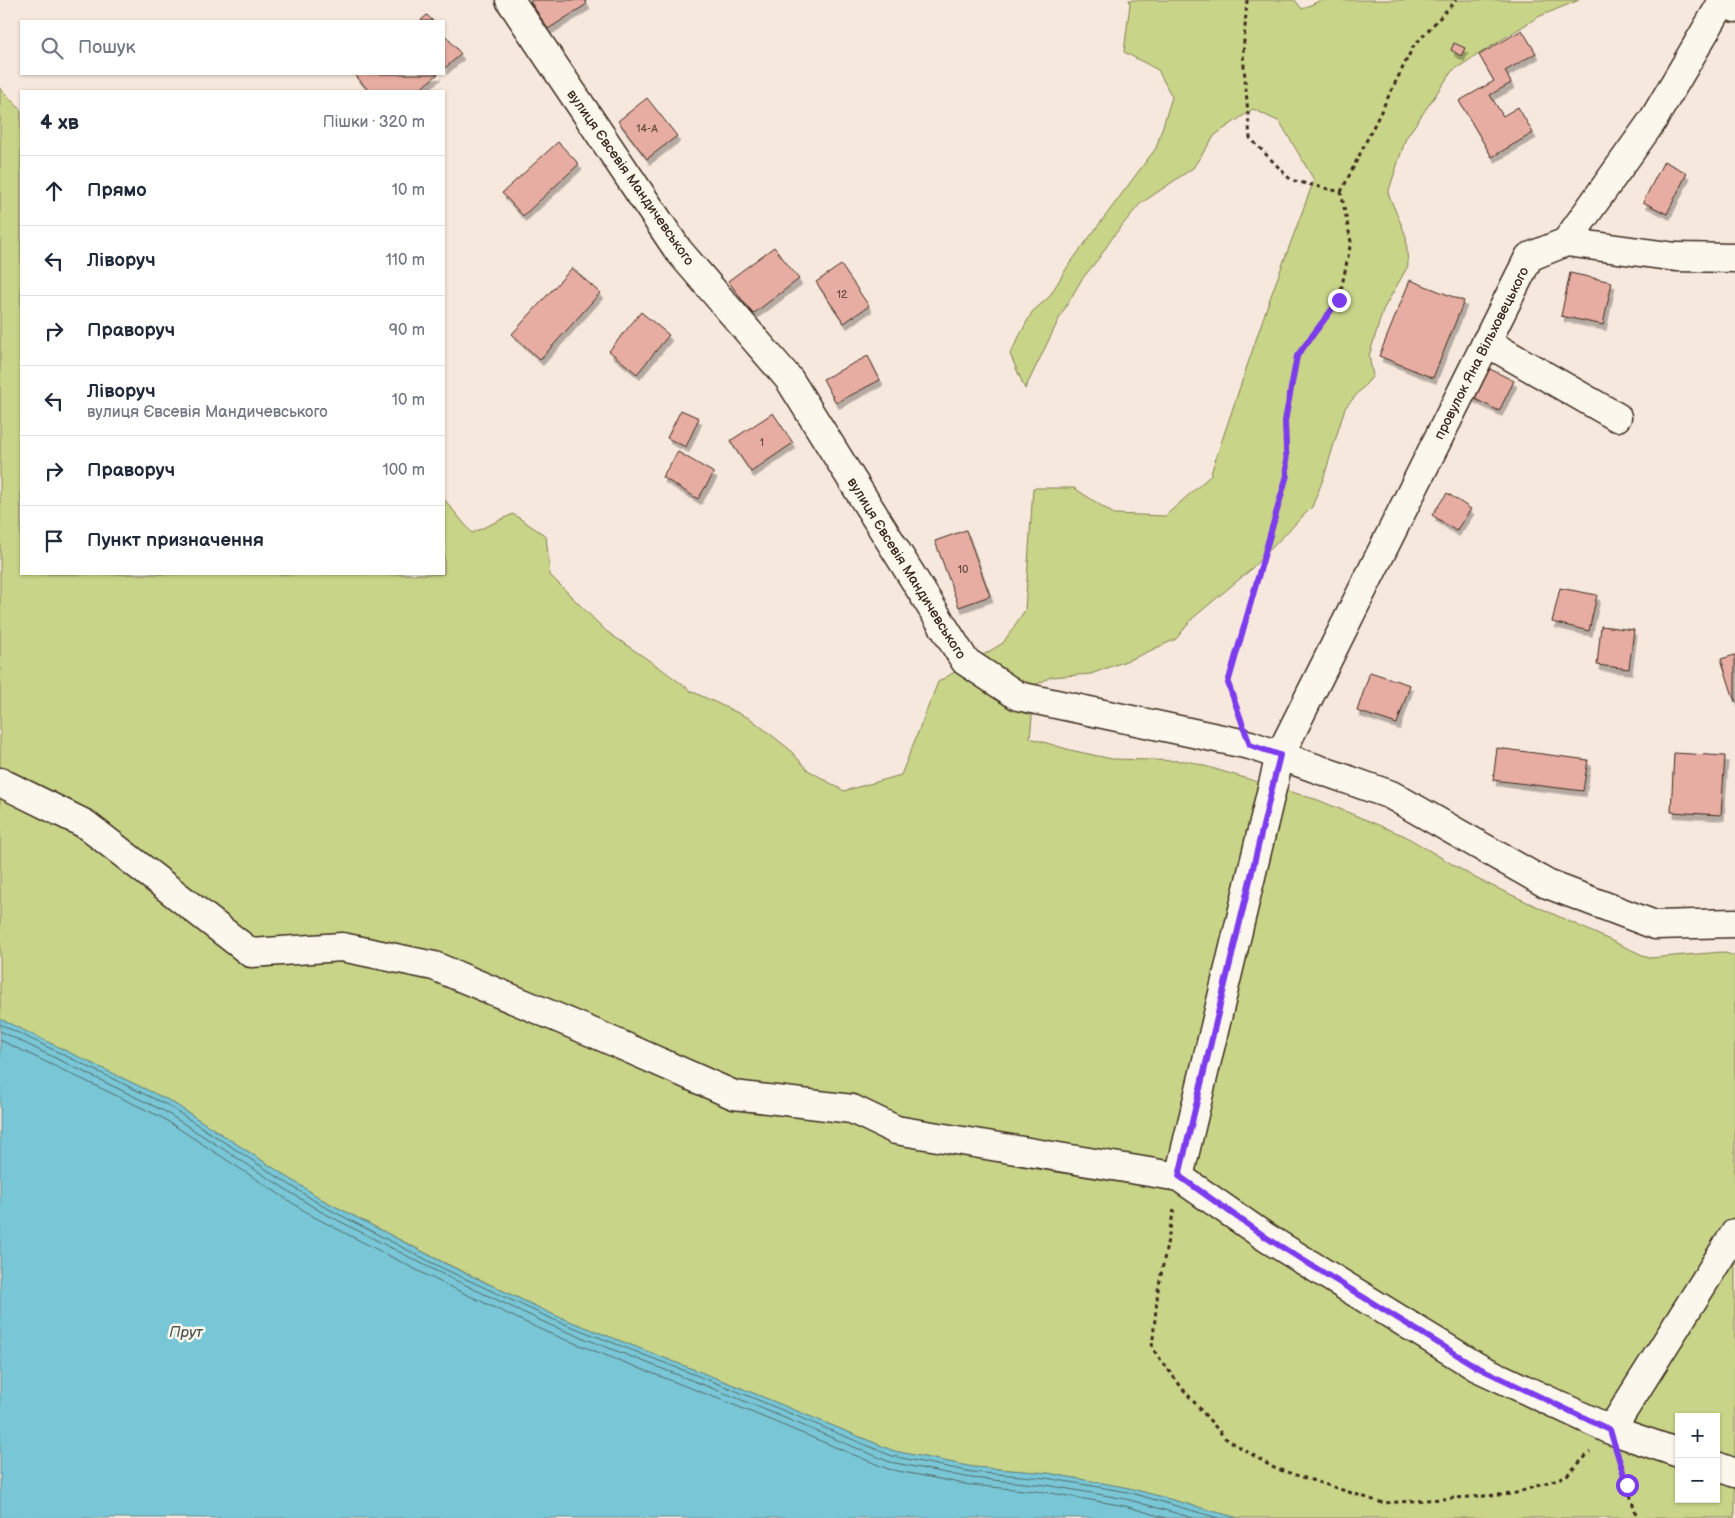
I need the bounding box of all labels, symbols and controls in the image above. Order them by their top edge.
search box [20,20,445,75]
icon: search [38,34,66,62]
text: Пошук [78,36,136,59]
street label: вулиця Євсевія Мандичевського [563,86,698,268]
text: 4 хв [40,110,79,135]
text: Пішки · 320 m [323,113,425,132]
house number: 14-А [636,122,658,135]
icon: ahead [40,177,68,205]
text: Прямо [87,179,147,202]
text: 10 m [392,181,425,200]
icon: left [40,247,68,275]
text: Ліворуч [87,249,156,272]
text: 110 m [386,251,425,270]
street label: провулок Яна Вільховецького [1430,264,1532,442]
house number: 12 [837,288,848,301]
route end [1328,289,1351,312]
icon: right [40,317,68,345]
text: Праворуч [87,319,175,342]
text: 90 m [389,321,425,340]
text: Ліворуч [87,380,156,403]
icon: left [40,387,68,415]
text: 10 m [392,391,425,410]
text: вулиця Євсевія Мандичевського [87,403,328,422]
house number: 1 [760,436,764,449]
icon: right [40,457,68,485]
text: Праворуч [87,459,175,482]
text: 100 m [382,461,425,480]
street label: вулиця Євсевія Мандичевського [844,474,970,662]
icon: arrive [40,527,68,555]
text: Пункт призначення [87,529,264,552]
house number: 10 [958,563,969,576]
water label: Прут [169,1323,204,1342]
map controls [1675,1413,1720,1503]
button: + [1675,1413,1720,1458]
button: − [1675,1458,1720,1503]
route start [1616,1474,1639,1497]

